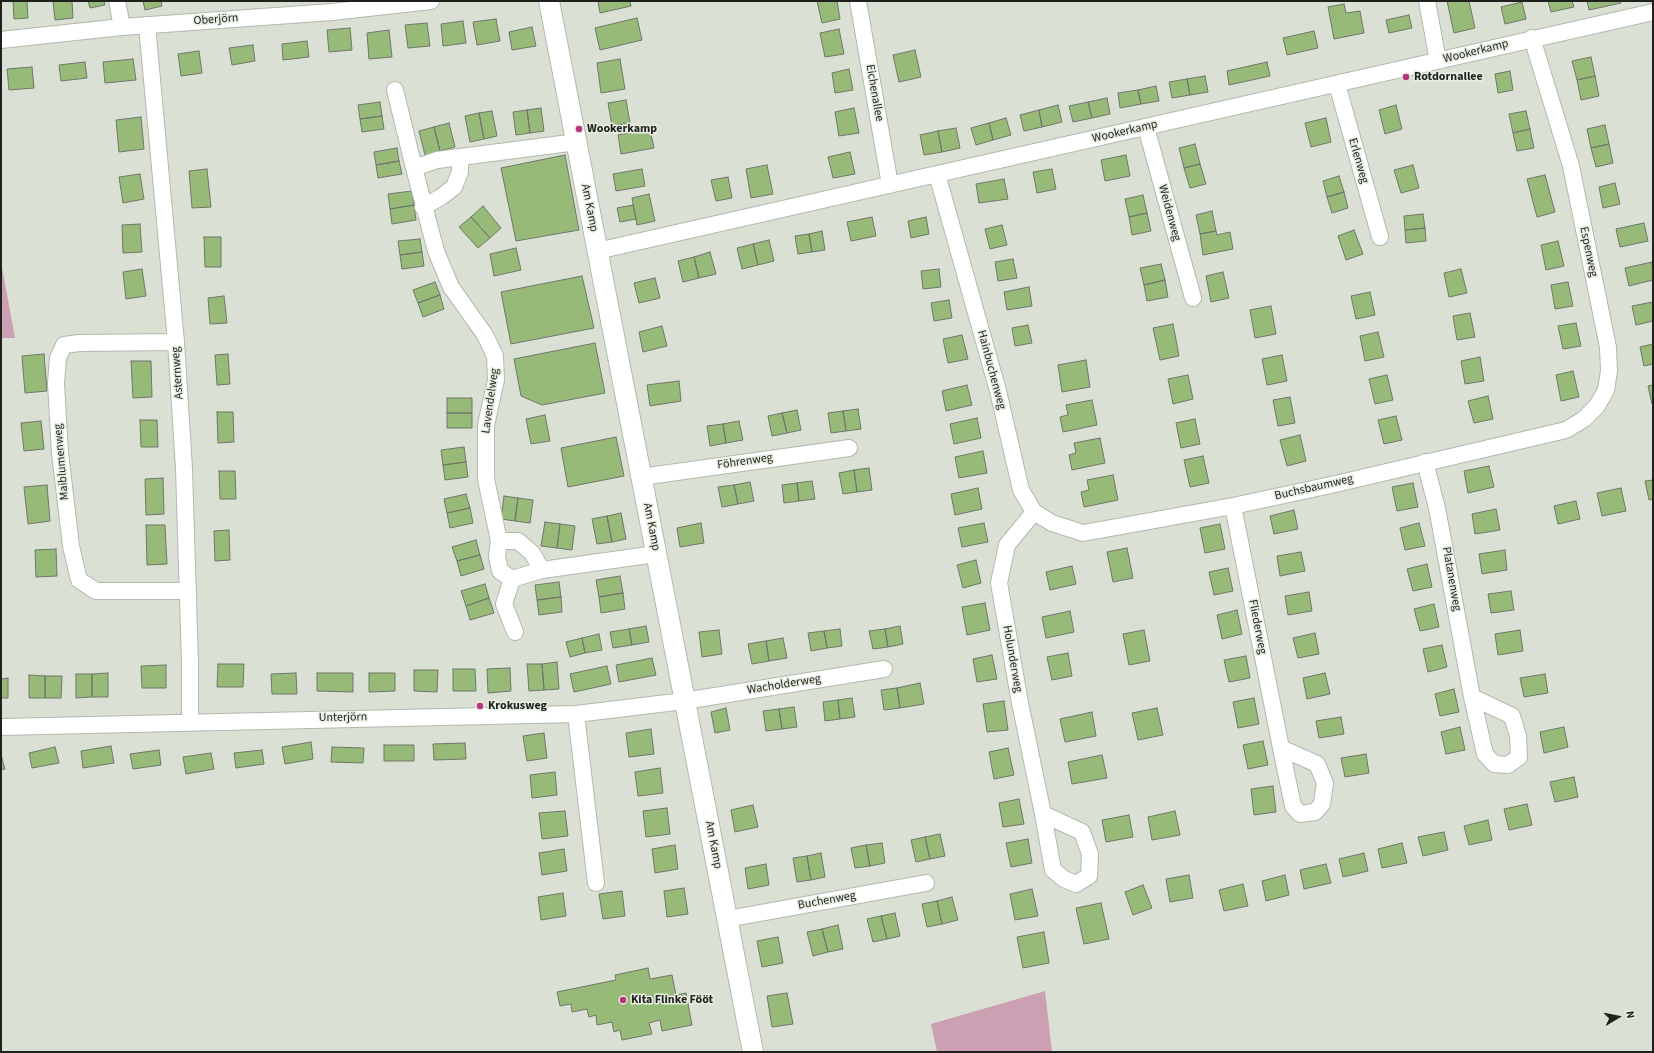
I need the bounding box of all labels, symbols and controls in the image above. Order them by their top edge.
street label: Oberjörn [193,11,239,29]
street label: Wookerkamp [1442,37,1510,67]
street label: Eichenallee [862,63,886,123]
place label: Rotdornallee [1414,70,1483,84]
marker: Rotdornallee [1401,72,1411,82]
street label: Wookerkamp [1091,117,1159,147]
place label: Wookerkamp [587,122,657,136]
marker: Wookerkamp [574,124,584,134]
street label: Erlenweg [1345,137,1371,185]
street label: Am Kamp [577,183,601,233]
street label: Weidenweg [1155,183,1183,243]
street label: Espenweg [1576,226,1600,278]
street label: Hainbuchenweg [973,329,1009,411]
street label: Asternweg [169,346,187,400]
street label: Lavendelweg [479,367,503,435]
street label: Maiblumenweg [51,423,73,501]
street label: Föhrenweg [716,451,774,473]
street label: Buchsbaumweg [1273,472,1355,504]
street label: Am Kamp [639,502,663,552]
street label: Platanenweg [1438,546,1464,612]
street label: Fliederweg [1245,598,1269,656]
street label: Holunderweg [999,624,1025,694]
street label: Wacholderweg [746,672,822,698]
place label: Krokusweg [488,699,547,713]
marker: Krokusweg [475,701,485,711]
street label: Unterjörn [319,710,367,726]
street label: Am Kamp [701,820,725,870]
street label: Buchenweg [797,889,857,913]
place label: Kita Flinke Fööt [631,993,713,1007]
marker: Kita Flinke Fööt [618,995,628,1005]
north arrow [1598,997,1638,1037]
text: N [1622,1010,1638,1020]

